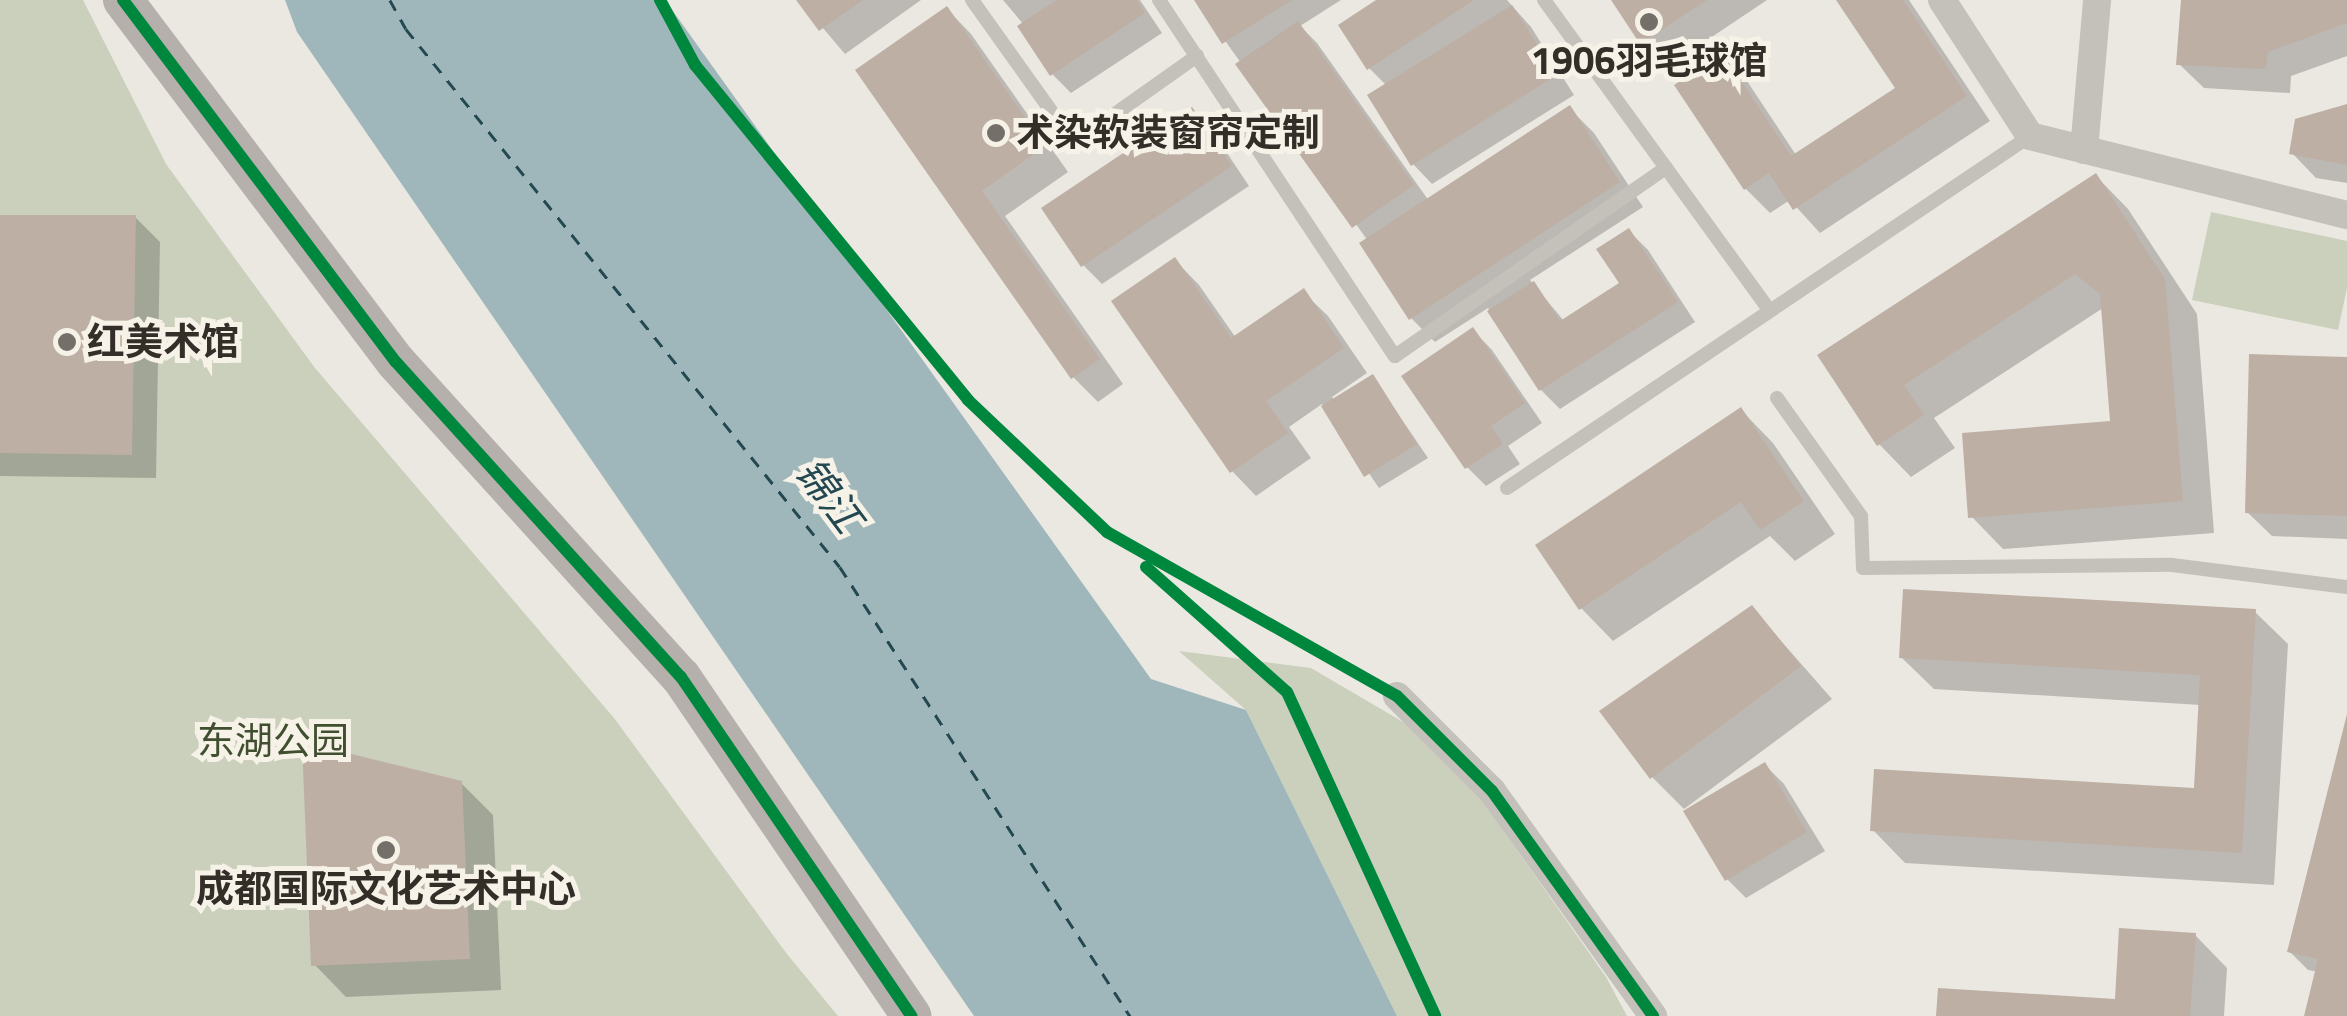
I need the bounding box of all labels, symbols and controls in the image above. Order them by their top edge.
marker: 1906羽毛球馆 [1638,11,1660,33]
place label: 1906羽毛球馆 [1530,38,1768,84]
place label: 术染软装窗帘定制 [1016,110,1320,156]
marker: 术染软装窗帘定制 [985,122,1007,144]
place label: 红美术馆 [87,319,239,365]
marker: 红美术馆 [56,331,78,353]
water label: 锦江 [786,449,872,541]
park label: 东湖公园 [197,718,349,764]
marker: 成都国际文化艺术中心 [375,839,397,861]
place label: 成都国际文化艺术中心 [196,866,576,912]

